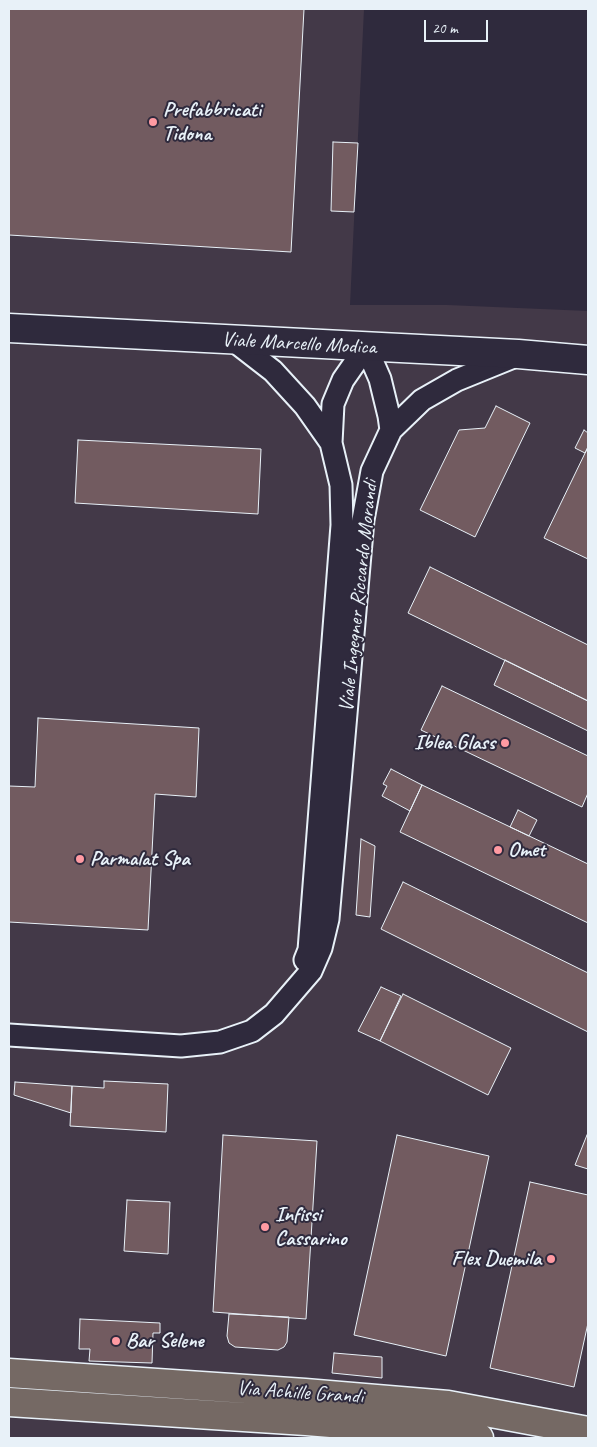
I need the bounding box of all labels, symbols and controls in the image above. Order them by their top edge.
scale bar [427,10,491,42]
text: 20 m [432,19,458,38]
place label: Prefabbricati Tidona [163,97,261,147]
marker: Prefabbricati Tidona [147,116,159,128]
street label: Viale Marcello Modica [221,327,377,361]
street label: Viale Ingegner Riccardo Morandi [334,479,384,713]
place label: Iblea Glass [414,730,495,756]
marker: Iblea Glass [499,737,511,749]
place label: Omet [508,837,545,863]
marker: Omet [492,844,504,856]
place label: Parmalat Spa [90,846,190,872]
marker: Parmalat Spa [74,853,86,865]
place label: Infissi Cassarino [275,1202,347,1252]
marker: Infissi Cassarino [259,1221,271,1233]
place label: Flex Duemila [451,1246,541,1272]
marker: Flex Duemila [545,1253,557,1265]
place label: Bar Selene [126,1328,204,1354]
marker: Bar Selene [110,1335,122,1347]
street label: Via Achille Grandi [236,1376,364,1410]

